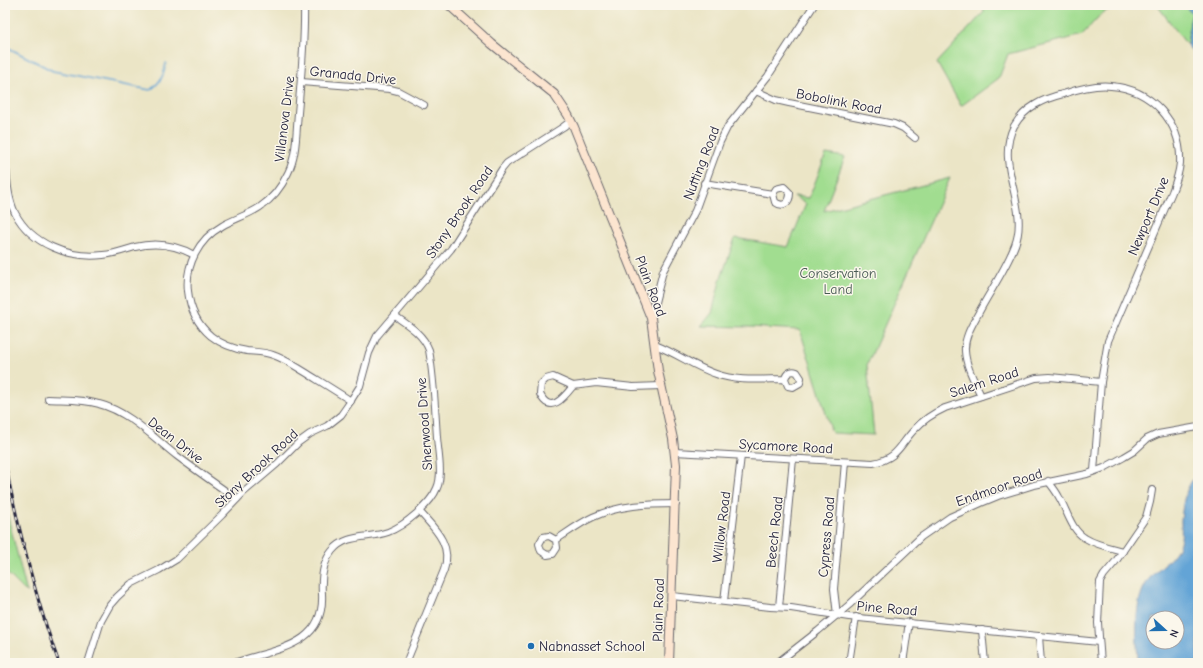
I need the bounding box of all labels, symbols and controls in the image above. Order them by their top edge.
street label: Granada Drive [309,62,397,88]
street label: Villanova Drive [271,75,298,163]
street label: Bobolink Road [795,85,883,118]
street label: Nutting Road [680,124,723,202]
street label: Stony Brook Road [422,163,497,262]
street label: Newport Drive [1124,174,1173,258]
street label: Plain Road [631,253,670,319]
park label: Conservation Land [799,265,877,298]
street label: Salem Road [948,363,1021,402]
street label: Sherwood Drive [413,377,436,471]
street label: Dean Drive [145,414,207,467]
street label: Stony Brook Road [211,425,302,511]
street label: Sycamore Road [739,436,833,457]
street label: Endmoor Road [954,465,1045,510]
street label: Willow Road [709,490,734,564]
street label: Beech Road [762,495,787,569]
street label: Cypress Road [814,496,839,578]
street label: Plain Road [649,578,668,642]
street label: Pine Road [856,597,918,620]
north arrow [1145,610,1185,650]
text: N [1167,628,1181,639]
place label: Nabnasset School [539,638,645,655]
marker: Nabnasset School [526,641,536,651]

